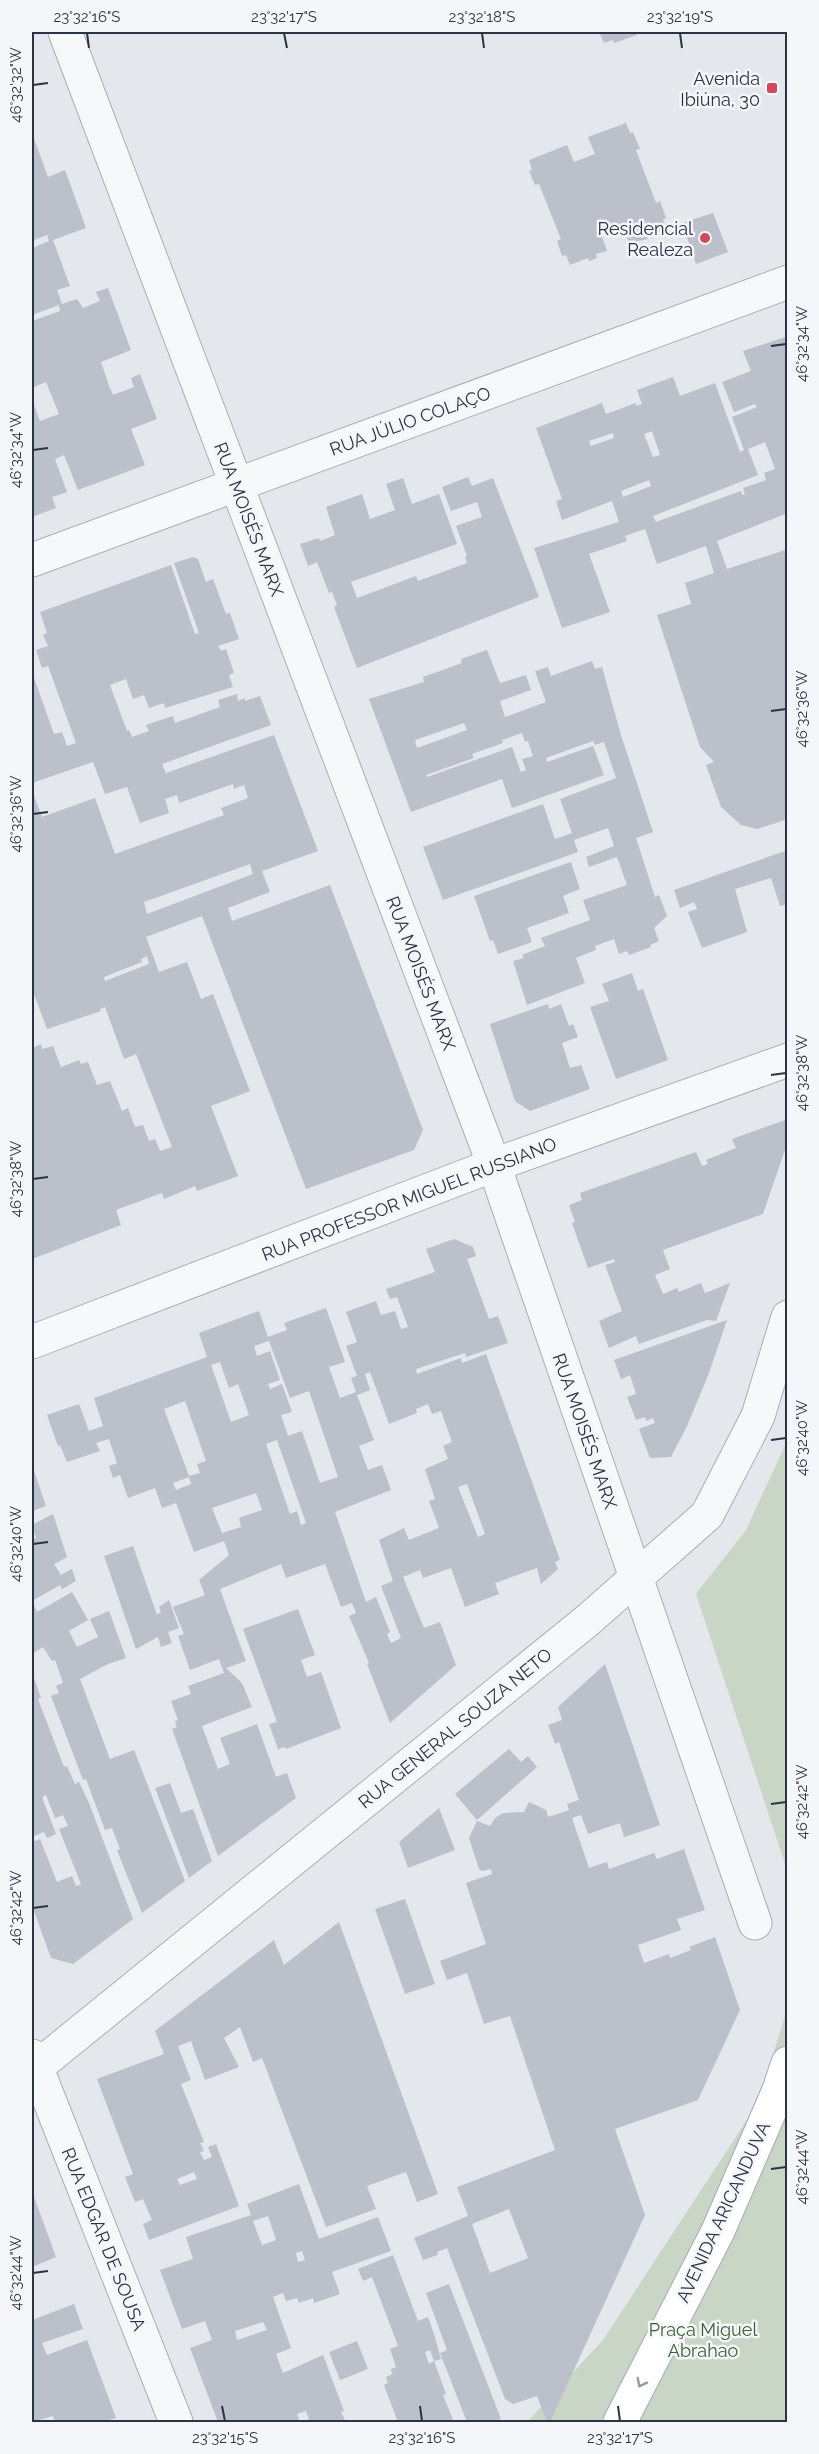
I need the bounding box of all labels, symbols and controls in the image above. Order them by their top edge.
text: 23°32'16"S [54,8,120,26]
text: 23°32'17"S [251,8,317,26]
text: 23°32'18"S [449,8,515,26]
text: 23°32'19"S [647,8,713,26]
text: 46°32'32"W [7,47,25,123]
place label: Avenida Ibiúna, 30 [680,68,760,110]
marker: Avenida Ibiúna, 30 [765,81,779,95]
place label: Residencial Realeza [598,218,693,260]
marker: Residencial Realeza [698,231,712,245]
text: 46°32'34"W [793,306,811,382]
street label: RUA JÚLIO COLAÇO [326,381,493,460]
text: 46°32'34"W [7,412,25,488]
street label: RUA MOISÉS MARX [210,439,289,600]
text: 46°32'36"W [793,670,811,747]
text: 46°32'36"W [7,775,25,852]
street label: RUA MOISÉS MARX [382,893,461,1054]
text: 46°32'38"W [793,1034,811,1111]
street label: RUA PROFESSOR MIGUEL RUSSIANO [259,1133,559,1265]
text: 46°32'38"W [7,1140,25,1217]
street label: RUA MOISÉS MARX [549,1350,623,1512]
text: 46°32'40"W [793,1400,811,1476]
text: 46°32'40"W [7,1506,25,1582]
street label: RUA GENERAL SOUZA NETO [354,1643,556,1813]
text: 46°32'42"W [793,1764,811,1839]
text: 46°32'42"W [7,1870,25,1945]
street label: AVENIDA ARICANDUVA [672,2118,774,2306]
text: 46°32'44"W [793,2129,811,2205]
street label: RUA EDGAR DE SOUSA [58,2144,150,2334]
text: 46°32'44"W [7,2235,25,2311]
park label: Praça Miguel Abrahao [649,2319,757,2361]
one-way arrow [636,2377,648,2388]
text: 23°32'15"S [192,2429,258,2447]
text: 23°32'16"S [389,2429,455,2447]
text: 23°32'17"S [587,2429,653,2447]

